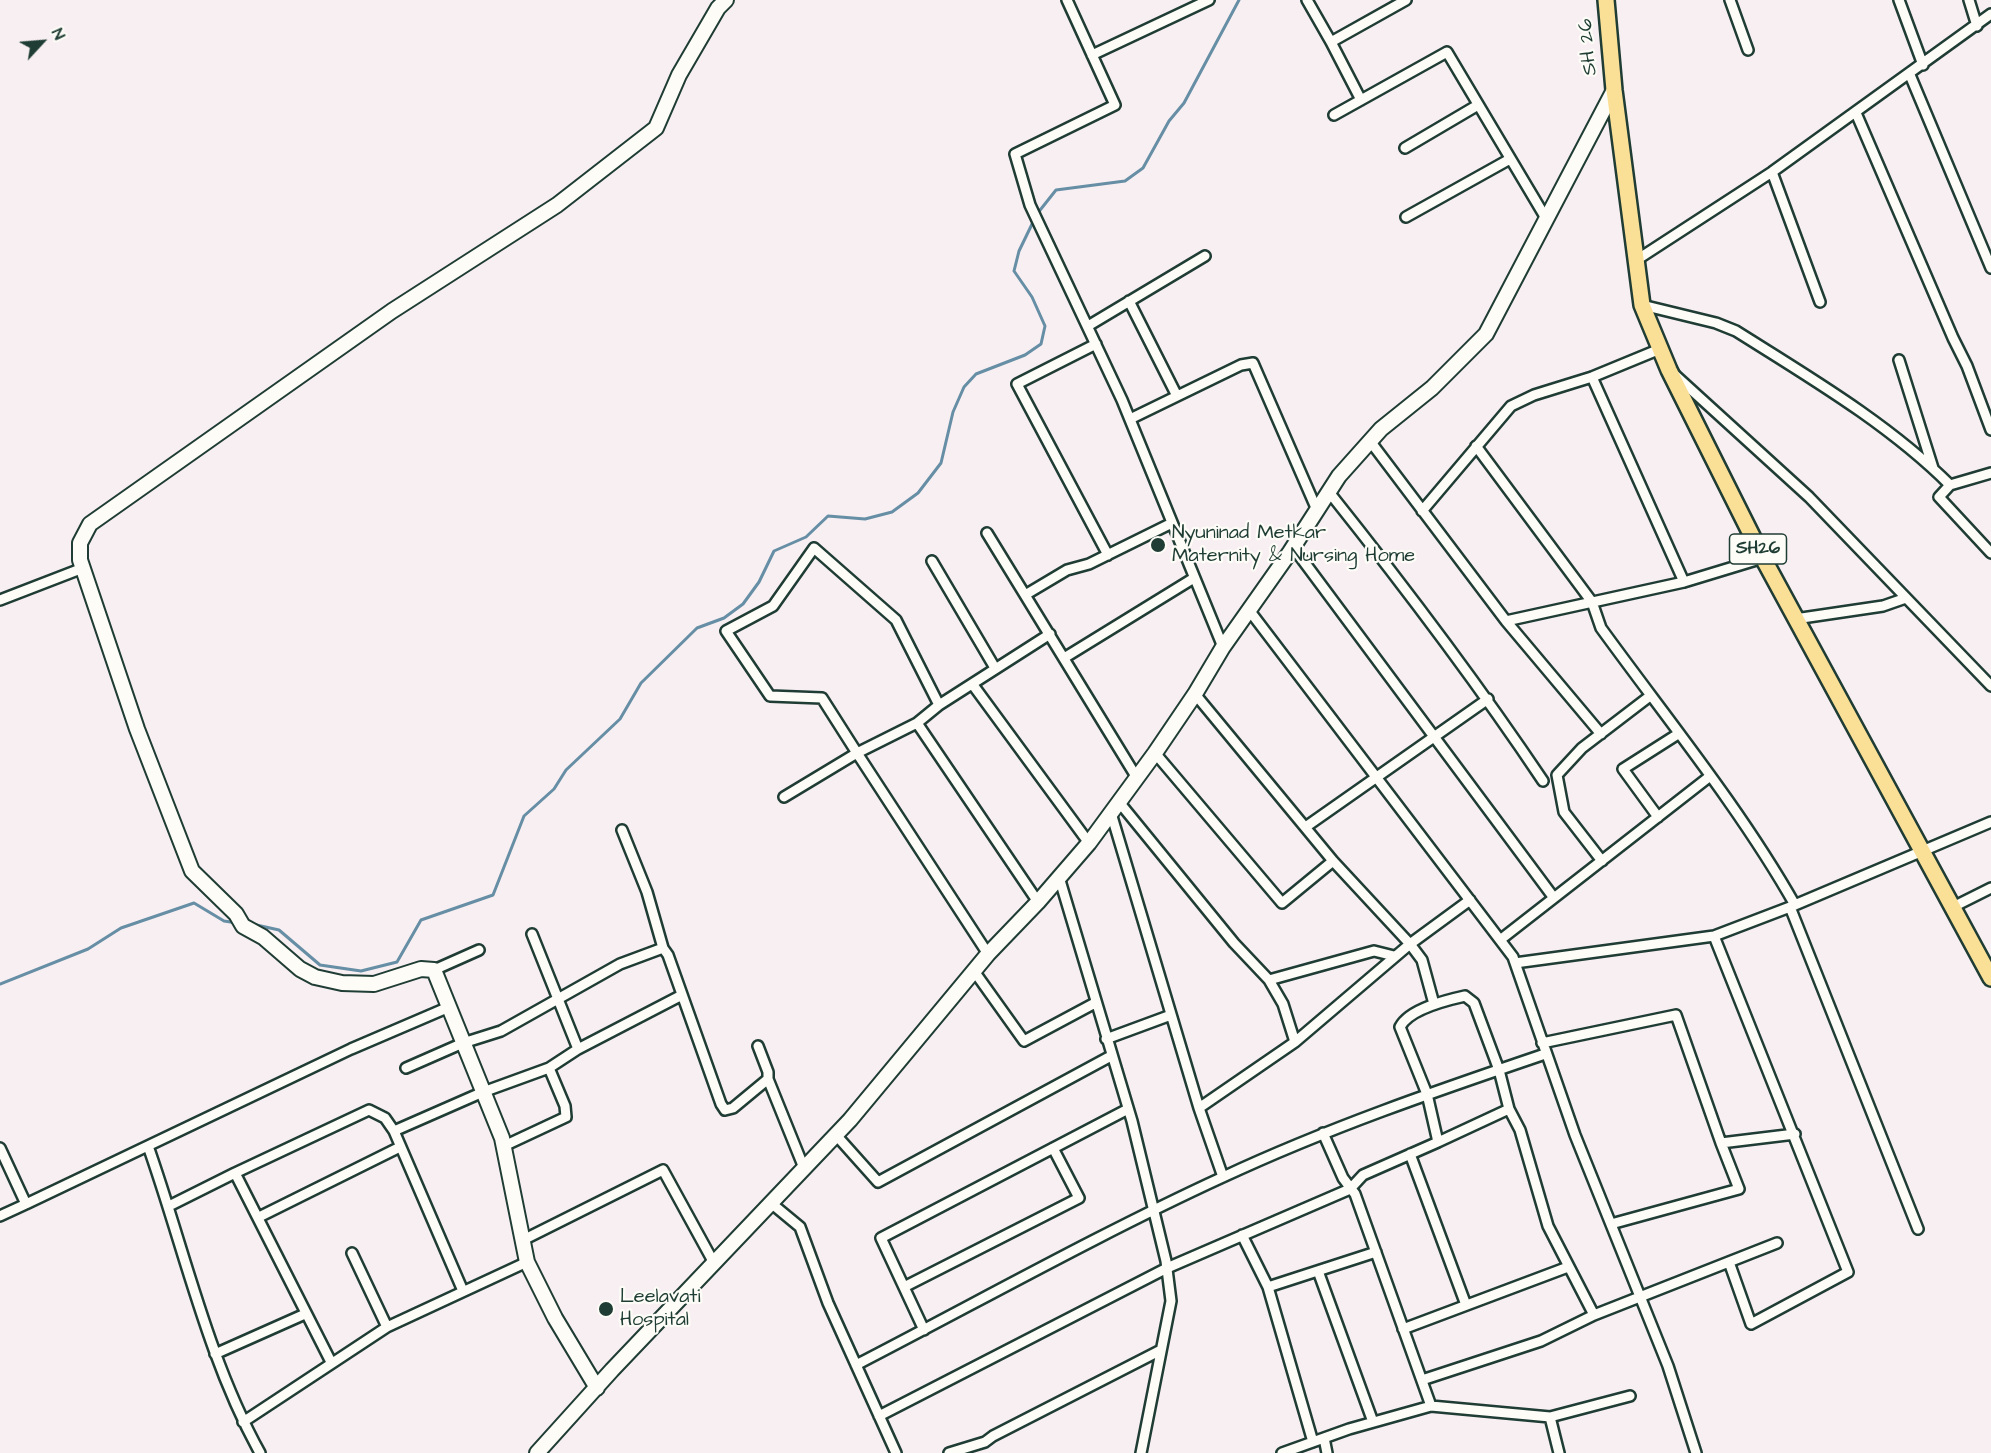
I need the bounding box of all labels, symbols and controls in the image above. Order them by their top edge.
north arrow [12,12,72,72]
street label: SH 26 [1575,18,1603,76]
text: N [46,25,70,43]
place label: Nyuninad Metkar Maternity & Nursing Home [1172,522,1415,569]
road number: SH26 [1730,534,1786,564]
marker: Nyuninad Metkar Maternity & Nursing Home [1149,536,1167,554]
place label: Leelavati Hospital [620,1286,700,1333]
marker: Leelavati Hospital [597,1300,615,1318]

